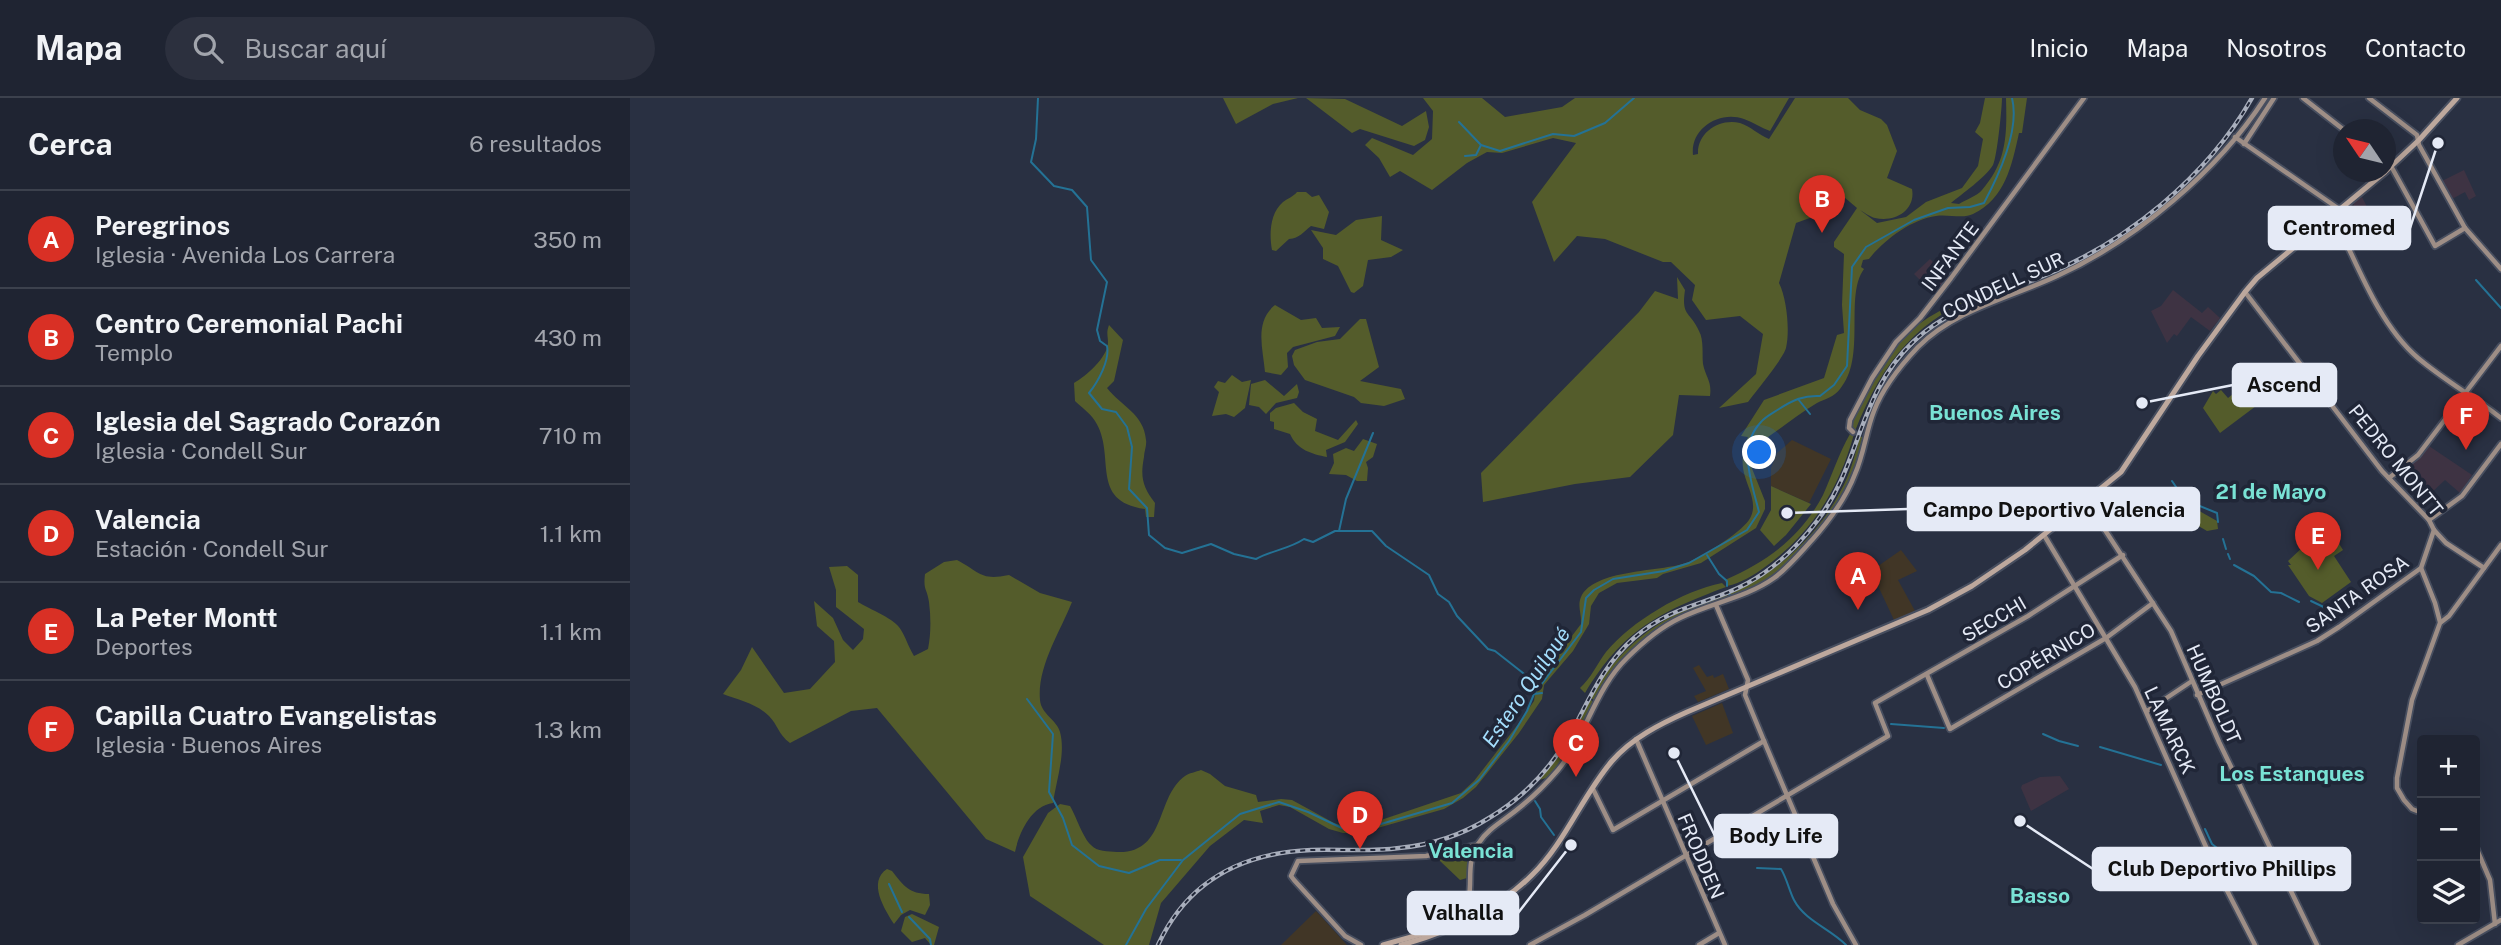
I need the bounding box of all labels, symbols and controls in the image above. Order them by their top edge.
search box [165,17,655,80]
text: Mapa [35,29,123,67]
icon: search [189,29,227,67]
text: Buscar aquí [245,33,386,64]
text: Inicio [2029,34,2088,62]
text: Mapa [2126,34,2188,62]
text: Nosotros [2226,34,2327,62]
text: Contacto [2365,34,2466,62]
north arrow [2333,119,2396,182]
text: Cerca [28,126,113,162]
text: 6 resultados [469,130,602,157]
pin: B [1799,175,1845,233]
callout: Centromed [2269,207,2410,249]
text: Peregrinos [95,210,230,241]
text: Centromed [2283,215,2395,240]
street label: INFANTE [1917,217,1983,295]
text: A [43,226,59,253]
text: 350 m [533,226,602,253]
text: Iglesia · Avenida Los Carrera [95,241,395,268]
street label: CONDELL SUR [1939,247,2067,323]
text: Centro Ceremonial Pachi [95,308,403,339]
text: B [43,324,59,351]
text: 430 m [534,324,602,351]
text: Templo [95,339,173,366]
callout: Ascend [2233,364,2336,406]
text: Ascend [2247,372,2321,397]
pin: F [2443,392,2489,450]
district label: Buenos Aires [1929,400,2061,425]
street label: PEDRO MONTT [2344,400,2448,520]
text: Iglesia del Sagrado Corazón [95,406,441,437]
text: C [43,422,59,449]
text: 710 m [539,422,602,449]
your location [1742,435,1776,469]
text: Iglesia · Condell Sur [95,437,307,464]
district label: 21 de Mayo [2216,479,2326,504]
callout: Campo Deportivo Valencia [1908,488,2199,530]
text: Campo Deportivo Valencia [1923,497,2185,522]
text: Valencia [95,504,201,535]
pin: E [2295,512,2341,570]
text: D [43,520,59,547]
text: 1.1 km [540,520,602,547]
text: Estación · Condell Sur [95,535,329,562]
street label: SANTA ROSA [2301,550,2413,638]
pin: A [1835,552,1881,610]
street label: SECCHI [1958,592,2030,646]
text: La Peter Montt [95,602,278,633]
text: E [44,618,58,645]
text: 1.1 km [540,618,602,645]
street label: COPÉRNICO [1993,618,2099,694]
water label: Estero Quilpué [1477,622,1575,752]
text: Deportes [95,633,193,660]
street label: HUMBOLDT [2182,641,2246,747]
street label: LAMARCK [2140,683,2200,777]
text: Capilla Cuatro Evangelistas [95,700,437,731]
text: F [44,716,58,743]
text: 1.3 km [535,716,602,743]
pin: C [1553,719,1599,777]
text: Iglesia · Buenos Aires [95,731,322,758]
map controls [2417,735,2480,924]
button: + [2417,735,2480,798]
district label: Los Estanques [2219,761,2365,786]
pin: D [1337,791,1383,849]
button: − [2417,798,2480,861]
street label: FRODDEN [1673,810,1729,902]
callout: Body Life [1715,815,1837,857]
text: Body Life [1729,823,1823,848]
district label: Valencia [1428,838,1514,863]
callout: Club Deportivo Phillips [2093,848,2350,890]
text: Club Deportivo Phillips [2108,856,2336,881]
button: layers [2417,861,2480,924]
district label: Basso [2010,883,2070,908]
callout: Valhalla [1408,892,1518,934]
text: Valhalla [1422,900,1504,925]

